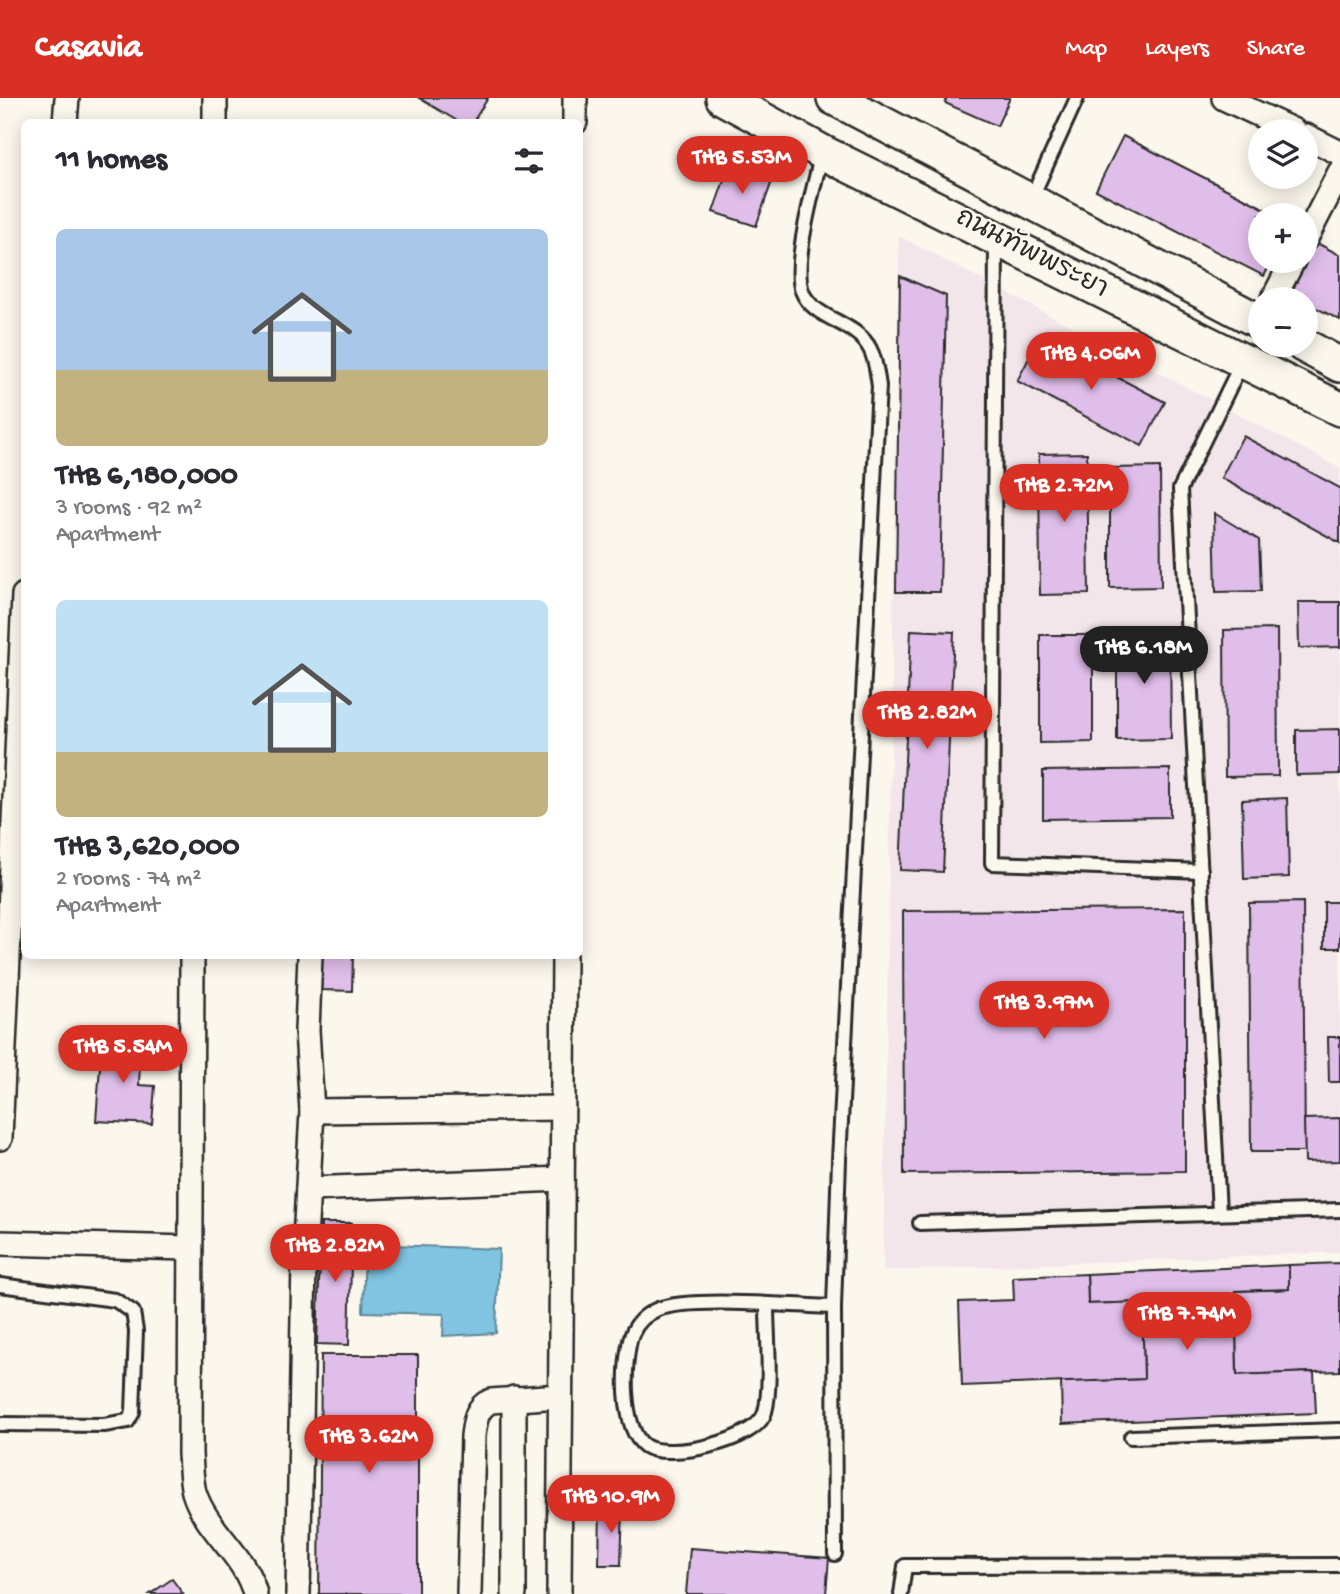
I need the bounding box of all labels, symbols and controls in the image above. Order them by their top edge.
text: Casavia [35,30,142,68]
text: Map [1065,35,1107,64]
text: Layers [1145,35,1209,64]
text: Share [1247,35,1305,64]
map controls [1248,119,1318,357]
button: layers [1248,119,1318,189]
pin: THB 5.53M [662,136,822,196]
icon: filters [510,142,548,180]
text: 11 homes [56,144,167,179]
text: THB 5.53M [693,145,791,172]
street label: ถนนทัพพระยา [950,202,1113,307]
button: + [1248,203,1318,273]
icon: home [239,274,365,400]
button: − [1248,287,1318,357]
pin: THB 4.06M [1011,332,1171,392]
text: THB 4.06M [1042,341,1140,368]
text: THB 6,180,000 [56,460,238,495]
pin: THB 2.72M [984,464,1144,524]
text: THB 2.72M [1016,473,1112,500]
text: 3 rooms · 92 m² [56,495,202,522]
text: Apartment [56,522,160,549]
pin: THB 6.18M [1064,626,1224,686]
text: THB 6.18M [1096,635,1192,662]
icon: home [239,645,365,771]
pin: THB 2.82M [847,692,1007,751]
text: THB 2.82M [878,700,976,727]
text: THB 3,620,000 [56,831,240,866]
text: 2 rooms · 74 m² [56,866,201,893]
text: Apartment [56,893,160,920]
pin: THB 3.97M [964,982,1124,1041]
text: THB 3.97M [995,990,1093,1017]
pin: THB 5.54M [43,1026,203,1085]
text: THB 5.54M [74,1034,172,1061]
pin: THB 2.82M [255,1224,415,1284]
text: THB 2.82M [286,1233,384,1260]
pin: THB 7.74M [1107,1292,1267,1352]
text: THB 7.74M [1138,1301,1236,1328]
pin: THB 3.62M [289,1416,449,1475]
text: THB 3.62M [320,1424,418,1451]
pin: THB 10.9M [531,1476,691,1535]
text: THB 10.9M [563,1484,659,1511]

